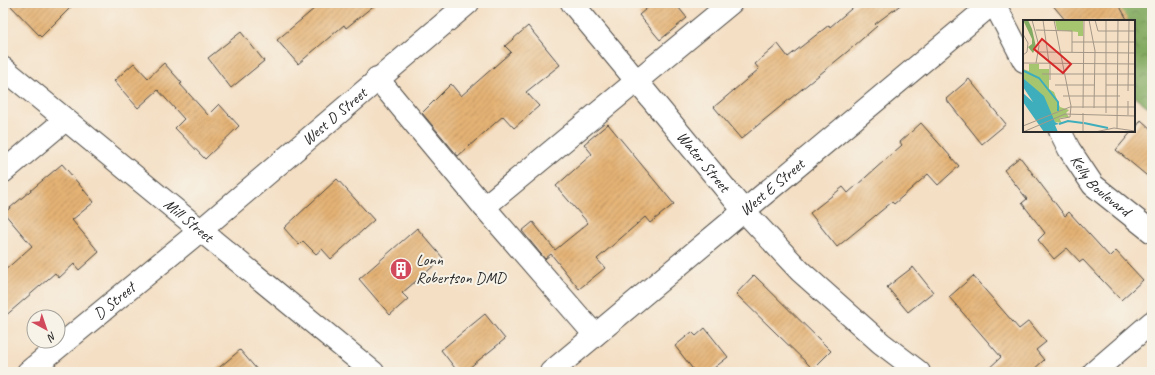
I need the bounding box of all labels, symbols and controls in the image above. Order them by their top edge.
inset map [1023,20,1135,132]
street label: West D Street [298,82,372,150]
street label: Water Street [672,127,735,198]
street label: Kelly Boulevard [1066,151,1137,223]
street label: West E Street [736,154,810,220]
street label: Mill Street [159,194,219,248]
place label: Lonn Robertson DMD [416,250,507,288]
building icon: Lonn Robertson DMD [388,256,414,282]
street label: D Street [90,276,141,324]
north arrow [26,309,66,349]
text: N [44,329,60,346]

